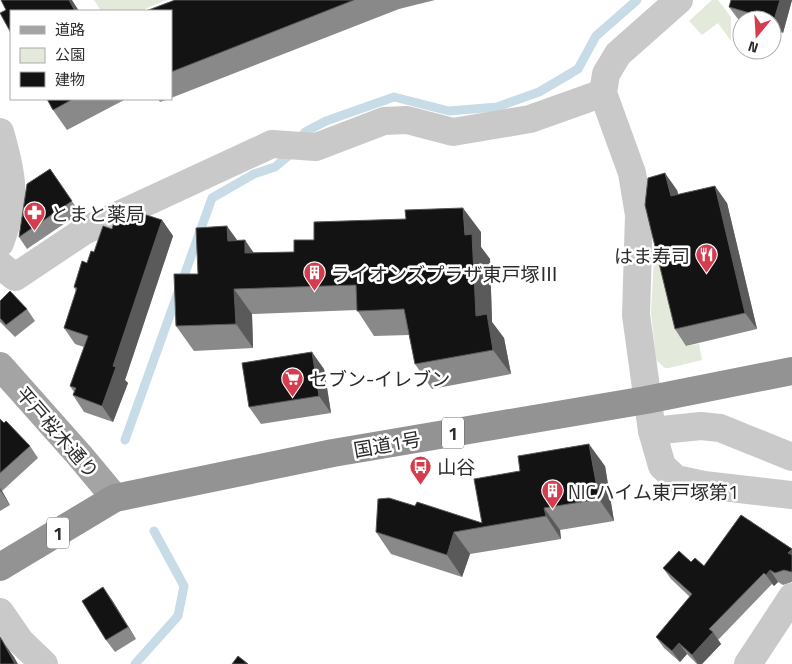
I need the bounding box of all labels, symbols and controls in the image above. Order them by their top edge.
legend [10,10,172,100]
north arrow [732,10,782,60]
text: 道路 [55,18,85,41]
text: N [745,36,761,59]
text: 公園 [55,43,85,66]
text: 建物 [55,68,85,91]
place label: とまと薬局 [50,199,145,228]
pharmacy icon: とまと薬局 [22,201,46,232]
place label: はま寿司 [614,241,690,270]
restaurant icon: はま寿司 [694,243,718,274]
place label: ライオンズプラザ東戸塚Ⅲ [331,259,559,288]
building icon: ライオンズプラザ東戸塚Ⅲ [303,261,327,292]
place label: セブン-イレブン [309,364,450,393]
supermarket icon: セブン-イレブン [281,366,305,397]
street label: 平戸桜木通り [10,379,106,485]
road number: 1 [442,418,464,448]
street label: 国道1号 [351,424,423,464]
place label: 山谷 [437,452,475,481]
bus stop icon: 山谷 [409,454,433,485]
place label: NICハイム東戸塚第1 [568,477,739,506]
building icon: NICハイム東戸塚第1 [540,479,564,510]
road number: 1 [47,518,69,548]

